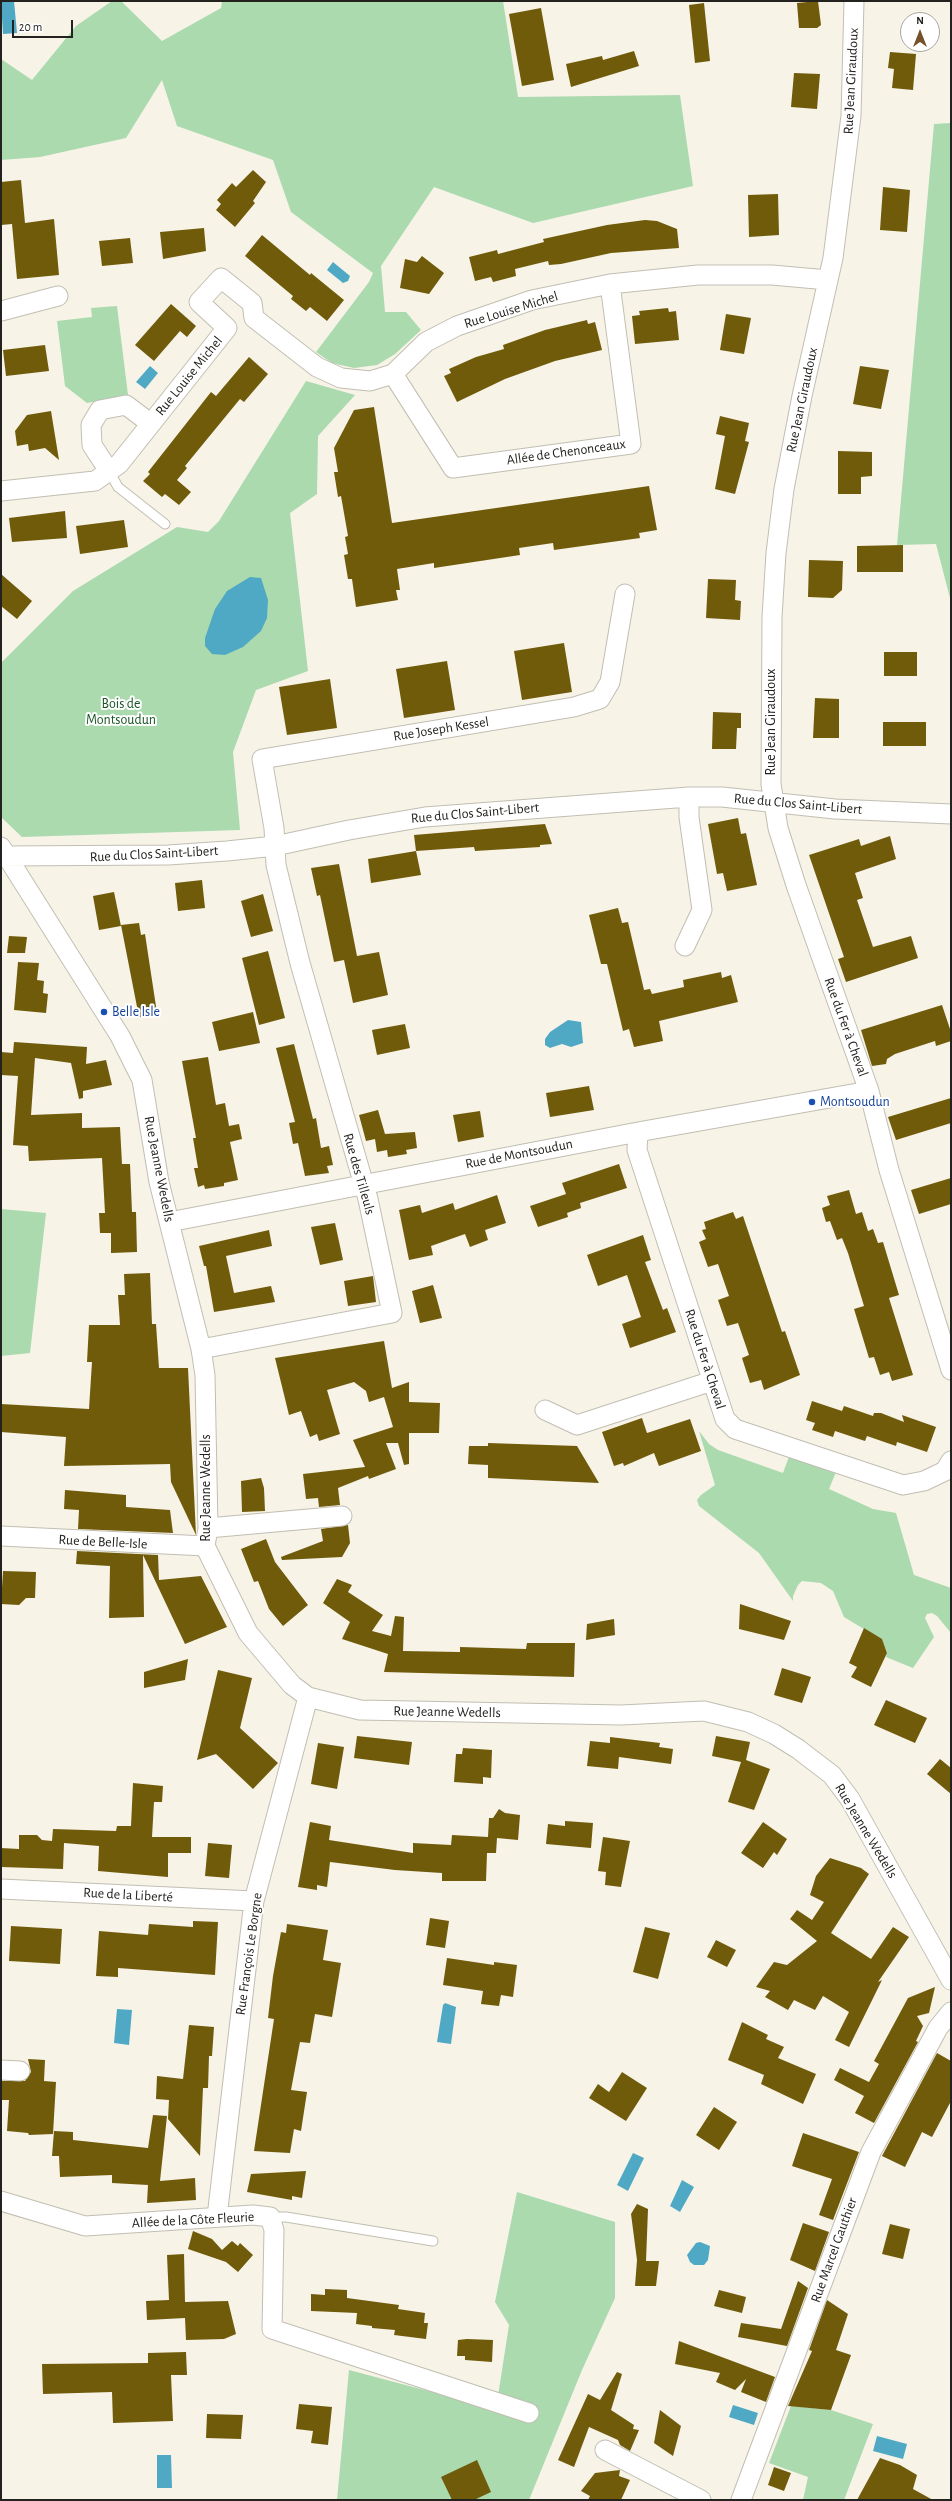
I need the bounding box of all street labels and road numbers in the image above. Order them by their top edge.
street label: Rue Jean Giraudoux [840,27,862,135]
street label: Rue Louise Michel [462,288,560,332]
street label: Rue Louise Michel [152,333,226,419]
street label: Rue Jean Giraudoux [783,346,821,454]
street label: Allée de Chenonceaux [505,435,627,469]
street label: Rue Jean Giraudoux [763,669,779,775]
street label: Rue Joseph Kessel [392,713,490,745]
street label: Rue du Clos Saint-Libert [733,790,863,818]
street label: Rue du Clos Saint-Libert [410,799,540,827]
street label: Rue du Clos Saint-Libert [89,842,219,866]
street label: Rue du Fer à Cheval [820,975,872,1079]
street label: Rue Jeanne Wedells [141,1115,177,1223]
street label: Rue des Tilleuls [339,1131,379,1217]
street label: Rue de Montsoudun [464,1135,574,1173]
street label: Rue du Fer à Cheval [681,1307,729,1411]
street label: Rue Jeanne Wedells [198,1434,214,1542]
street label: Rue de Belle-Isle [58,1531,148,1553]
street label: Rue Jeanne Wedells [393,1703,501,1721]
street label: Rue Jeanne Wedells [831,1781,901,1881]
street label: Rue de la Liberté [83,1884,173,1906]
street label: Rue François Le Borgne [232,1892,266,2016]
street label: Rue Marcel Gauthier [807,2195,861,2305]
street label: Allée de la Côte Fleurie [131,2208,255,2232]

